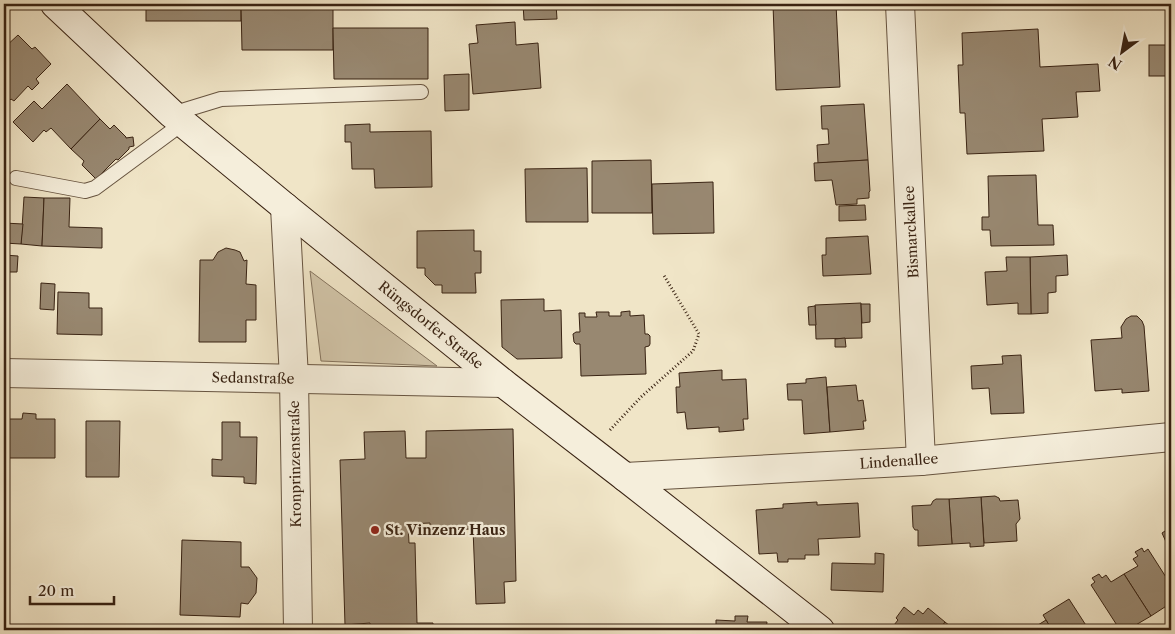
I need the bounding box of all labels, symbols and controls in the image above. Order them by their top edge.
north arrow [1098,28,1148,78]
text: N [1105,52,1125,74]
street label: Bismarckallee [900,185,922,279]
street label: Rüngsdorfer Straße [375,277,487,373]
street label: Sedanstraße [212,368,295,388]
street label: Kronprinzenstraße [285,400,305,528]
street label: Lindenallee [859,449,939,473]
place label: St. Vinzenz Haus [385,521,506,539]
marker: St. Vinzenz Haus [369,524,381,536]
scale bar [30,574,114,606]
text: 20 m [38,581,74,600]

